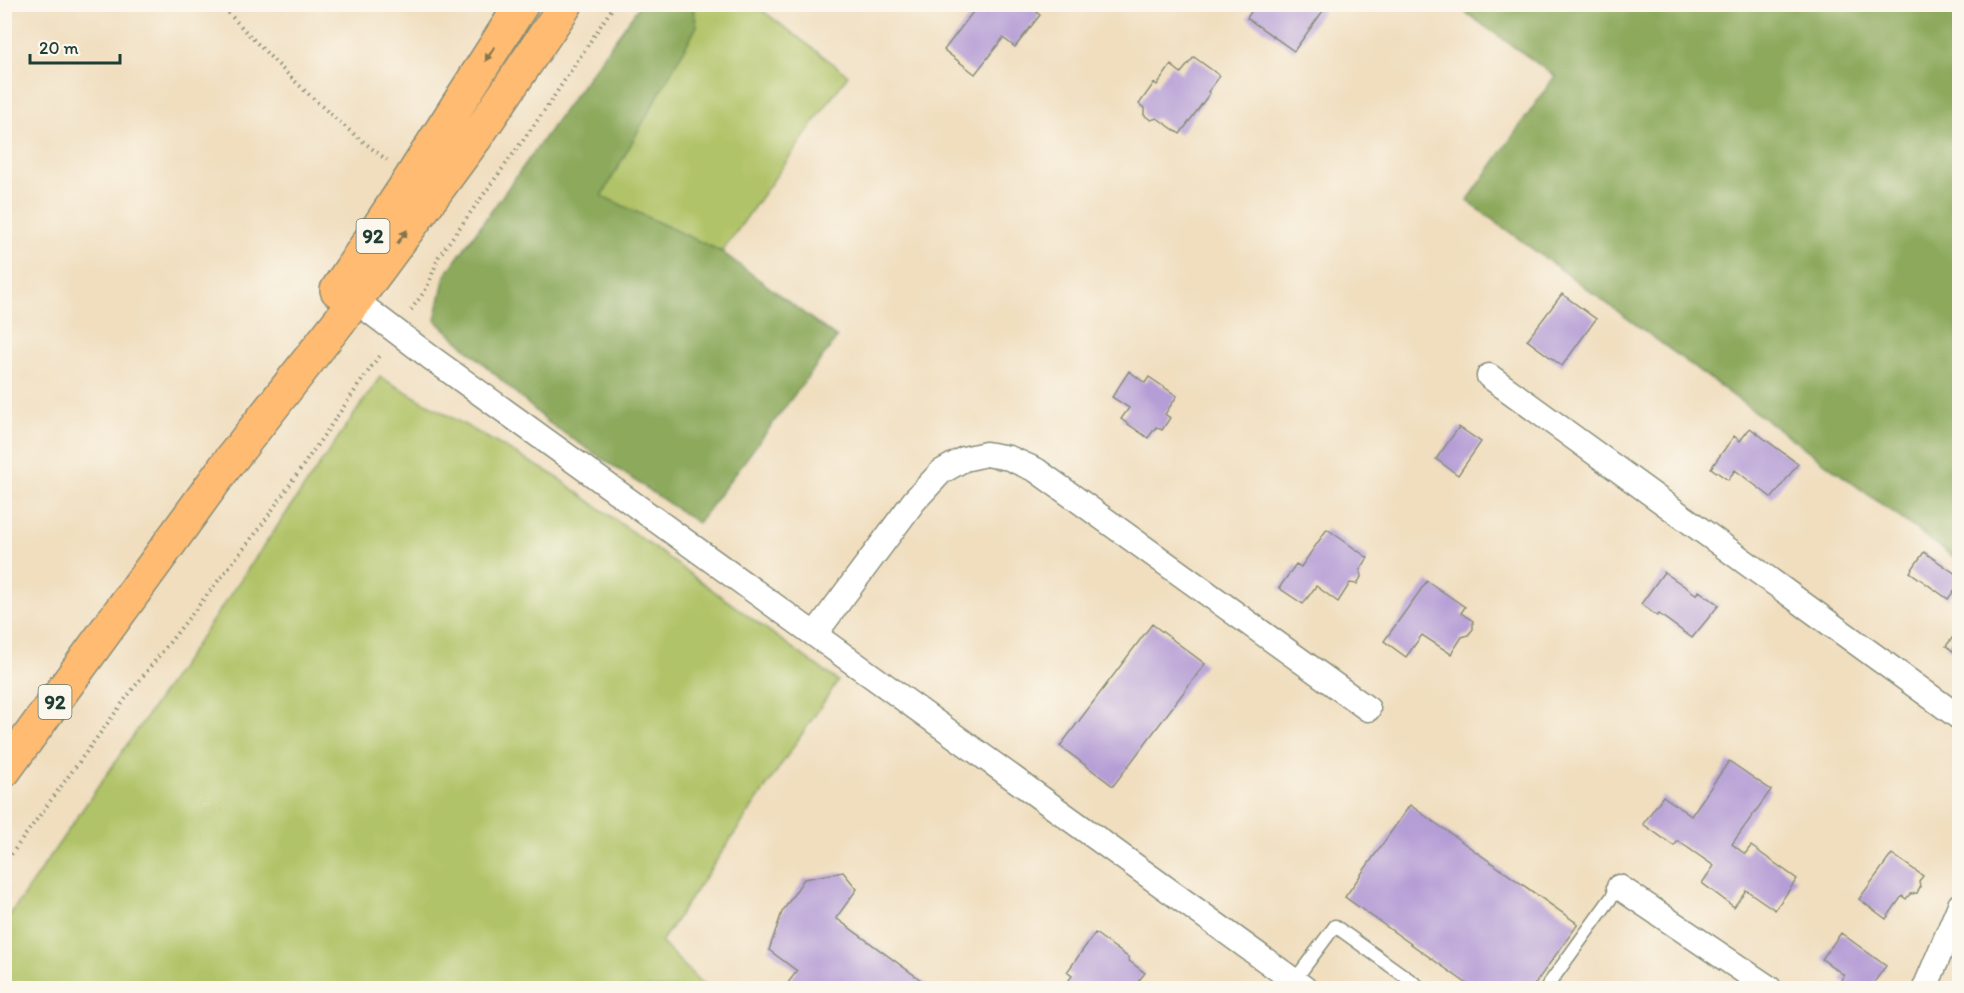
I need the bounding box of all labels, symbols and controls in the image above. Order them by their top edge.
scale bar [30,27,120,65]
text: 20 m [39,37,79,59]
one-way arrow [485,46,496,62]
road number: 92 [356,219,389,253]
one-way arrow [396,229,408,244]
road number: 92 [38,685,72,719]

